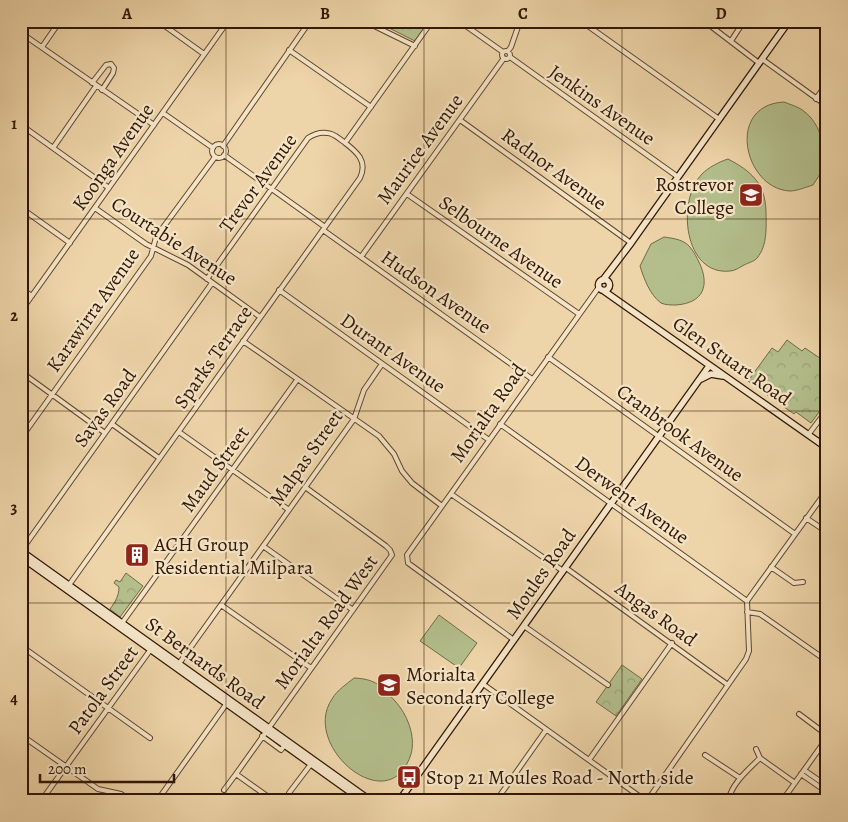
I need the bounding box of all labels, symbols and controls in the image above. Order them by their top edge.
text: A [121,3,133,25]
text: B [320,3,330,25]
text: C [518,3,528,25]
text: D [715,3,727,25]
street label: Jenkins Avenue [544,58,660,152]
street label: Maurice Avenue [371,88,469,210]
street label: Koonga Avenue [66,98,160,216]
text: 1 [11,113,17,135]
street label: Radnor Avenue [496,122,612,216]
street label: Trevor Avenue [213,128,303,238]
place label: Rostrevor College [655,171,734,221]
school or university icon: Rostrevor College [738,182,764,208]
street label: Selbourne Avenue [433,189,569,295]
street label: Courtabie Avenue [106,190,242,292]
street label: Karawirra Avenue [40,243,146,377]
street label: Hudson Avenue [375,244,497,340]
street label: Sparks Terrace [167,300,259,414]
text: 2 [10,305,18,327]
street label: Durant Avenue [335,307,451,399]
street label: Glen Stuart Road [667,310,797,412]
street label: Morialta Road [444,358,532,468]
street label: Savas Road [67,363,143,453]
street label: Cranbrook Avenue [611,378,749,488]
street label: Malpas Street [263,404,349,512]
street label: Maud Street [174,420,256,518]
street label: Derwent Avenue [570,449,694,551]
text: 3 [11,497,18,519]
street label: Moules Road [500,523,582,625]
place label: ACH Group Residential Milpara [153,531,314,581]
building icon: ACH Group Residential Milpara [124,542,150,568]
street label: Morialta Road West [268,549,384,695]
street label: Angas Road [609,575,703,653]
street label: St Bernards Road [140,610,270,716]
street label: Patola Street [62,640,145,740]
place label: Morialta Secondary College [406,661,555,711]
school or university icon: Morialta Secondary College [376,672,402,698]
text: 4 [10,688,18,710]
scale bar [40,752,174,784]
text: 200 m [48,759,87,779]
bus stop icon: Stop 21 Moules Road - North side [396,764,422,790]
place label: Stop 21 Moules Road - North side [426,764,694,791]

